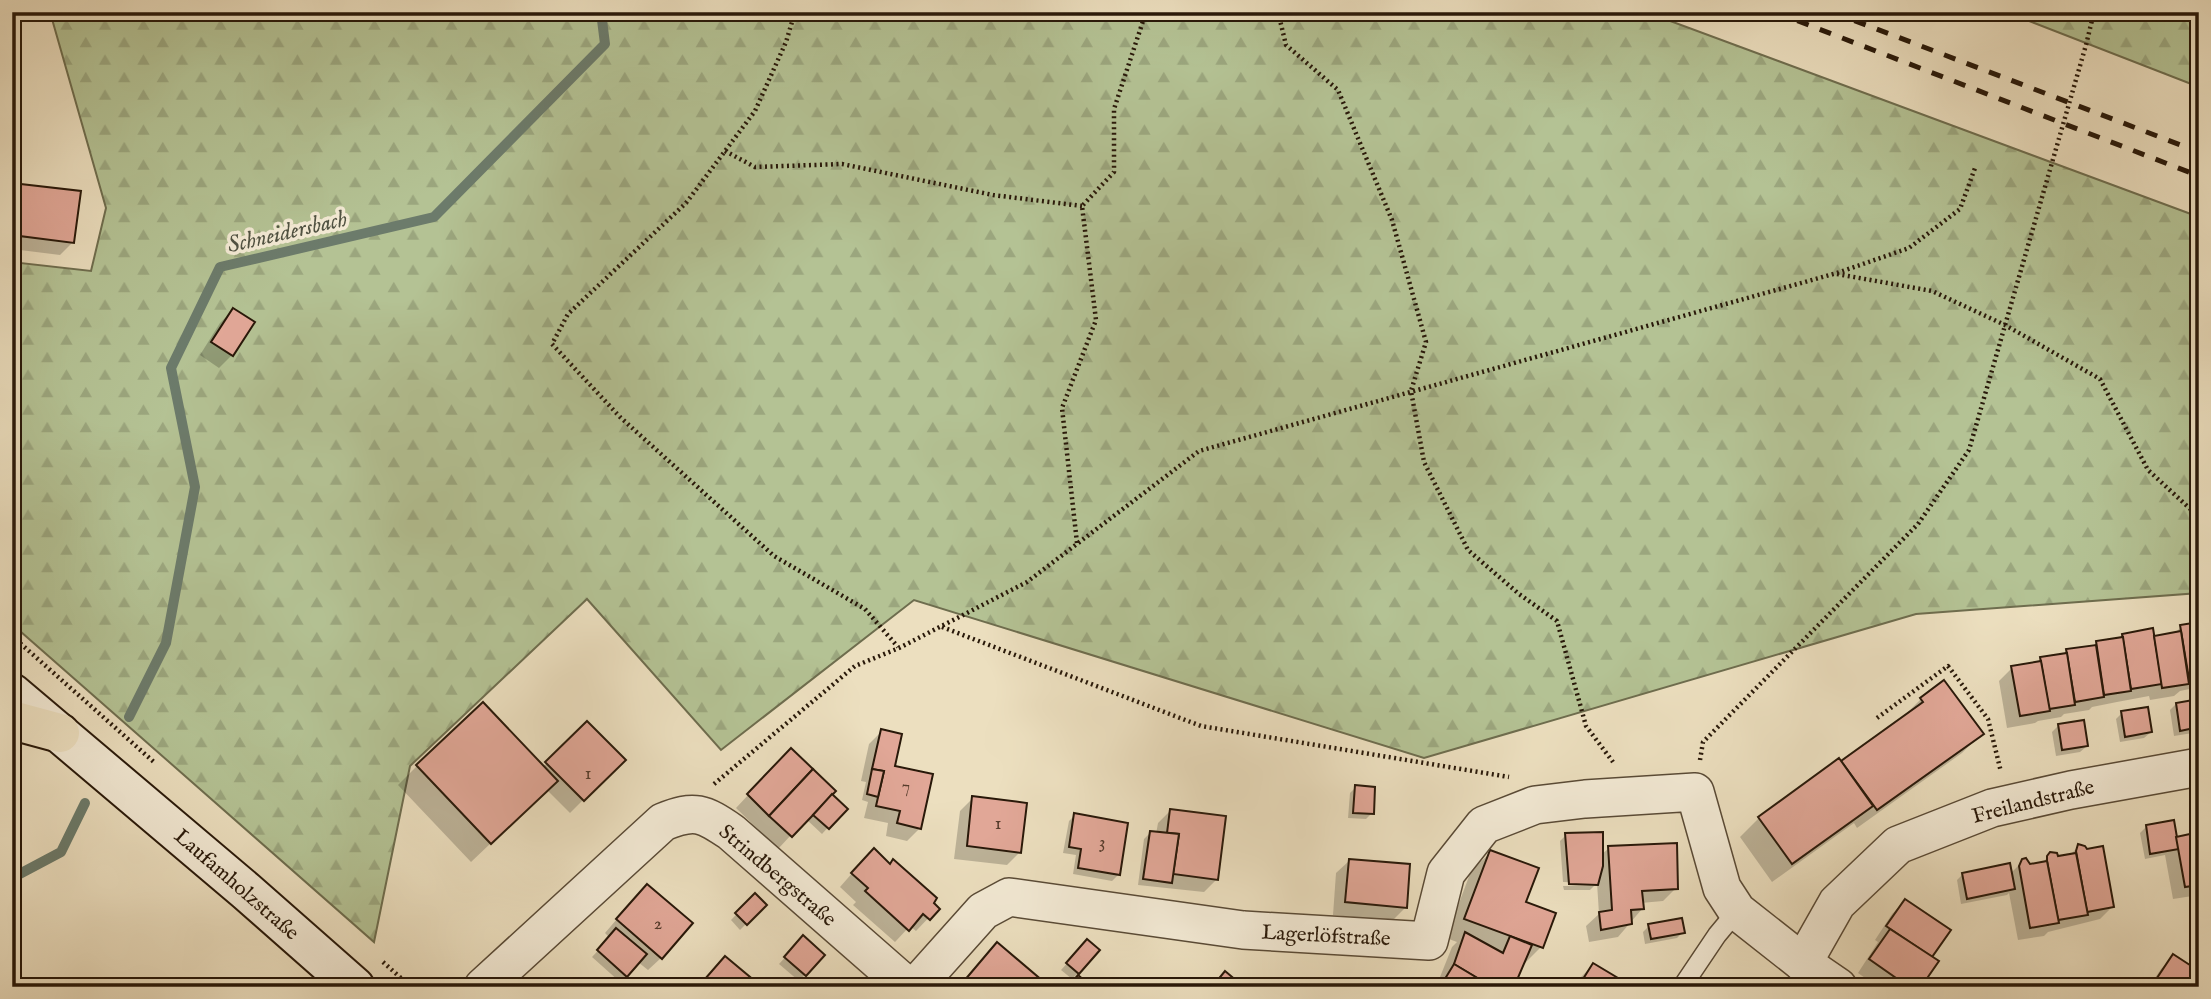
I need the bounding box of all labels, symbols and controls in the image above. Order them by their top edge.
water label: Schneidersbach [225,205,350,260]
house number: 1 [585,763,591,786]
street label: Freilandstraße [1969,774,2098,831]
house number: 7 [902,776,910,799]
house number: 1 [995,813,1001,836]
street label: Strindbergstraße [713,819,842,933]
street label: Laufamholzstraße [168,823,305,947]
house number: 3 [1099,832,1105,855]
house number: 2 [654,913,662,936]
street label: Lagerlöfstraße [1261,920,1391,953]

